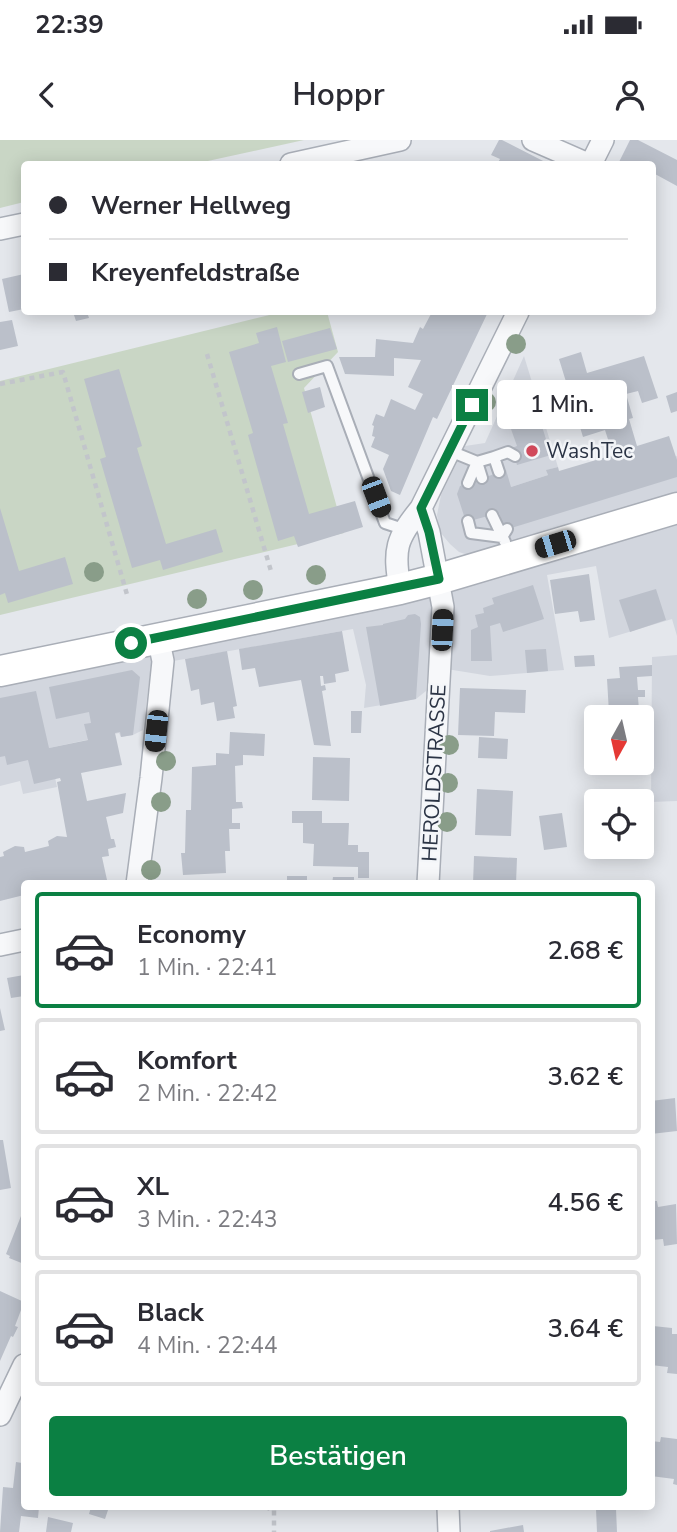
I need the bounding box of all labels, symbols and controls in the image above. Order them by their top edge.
text: 22:39 [35,7,104,42]
text: Hoppr [292,73,385,116]
icon: back [28,76,66,114]
icon: person [611,76,649,114]
text: Werner Hellweg [91,188,291,223]
text: Kreyenfeldstraße [91,255,300,290]
callout: 1 Min. [496,380,626,430]
route end [456,389,488,421]
text: 1 Min. [530,389,594,420]
place label: WashTec [546,437,633,465]
marker: WashTec [524,443,540,459]
car [359,474,394,520]
car [532,528,579,560]
car [431,608,454,652]
route start [115,627,147,659]
street label: HEROLDSTRASSE [415,684,453,862]
north arrow [584,705,654,775]
map controls [584,705,654,859]
car [144,709,169,753]
button: locate [584,789,654,859]
text: Economy [137,917,246,952]
icon: car [53,919,116,982]
text: 2.68 € [548,933,623,968]
text: 1 Min. · 22:41 [137,952,278,983]
text: Komfort [137,1043,237,1078]
icon: car [53,1045,116,1108]
text: 3.62 € [548,1059,623,1094]
text: 2 Min. · 22:42 [137,1078,278,1109]
text: XL [137,1169,169,1204]
icon: car [53,1171,116,1234]
text: 4.56 € [548,1185,623,1220]
text: 3 Min. · 22:43 [137,1204,278,1235]
text: Black [137,1295,204,1330]
icon: car [53,1297,116,1360]
text: 3.64 € [548,1311,623,1346]
text: 4 Min. · 22:44 [137,1330,278,1361]
button: Bestätigen [49,1416,627,1496]

